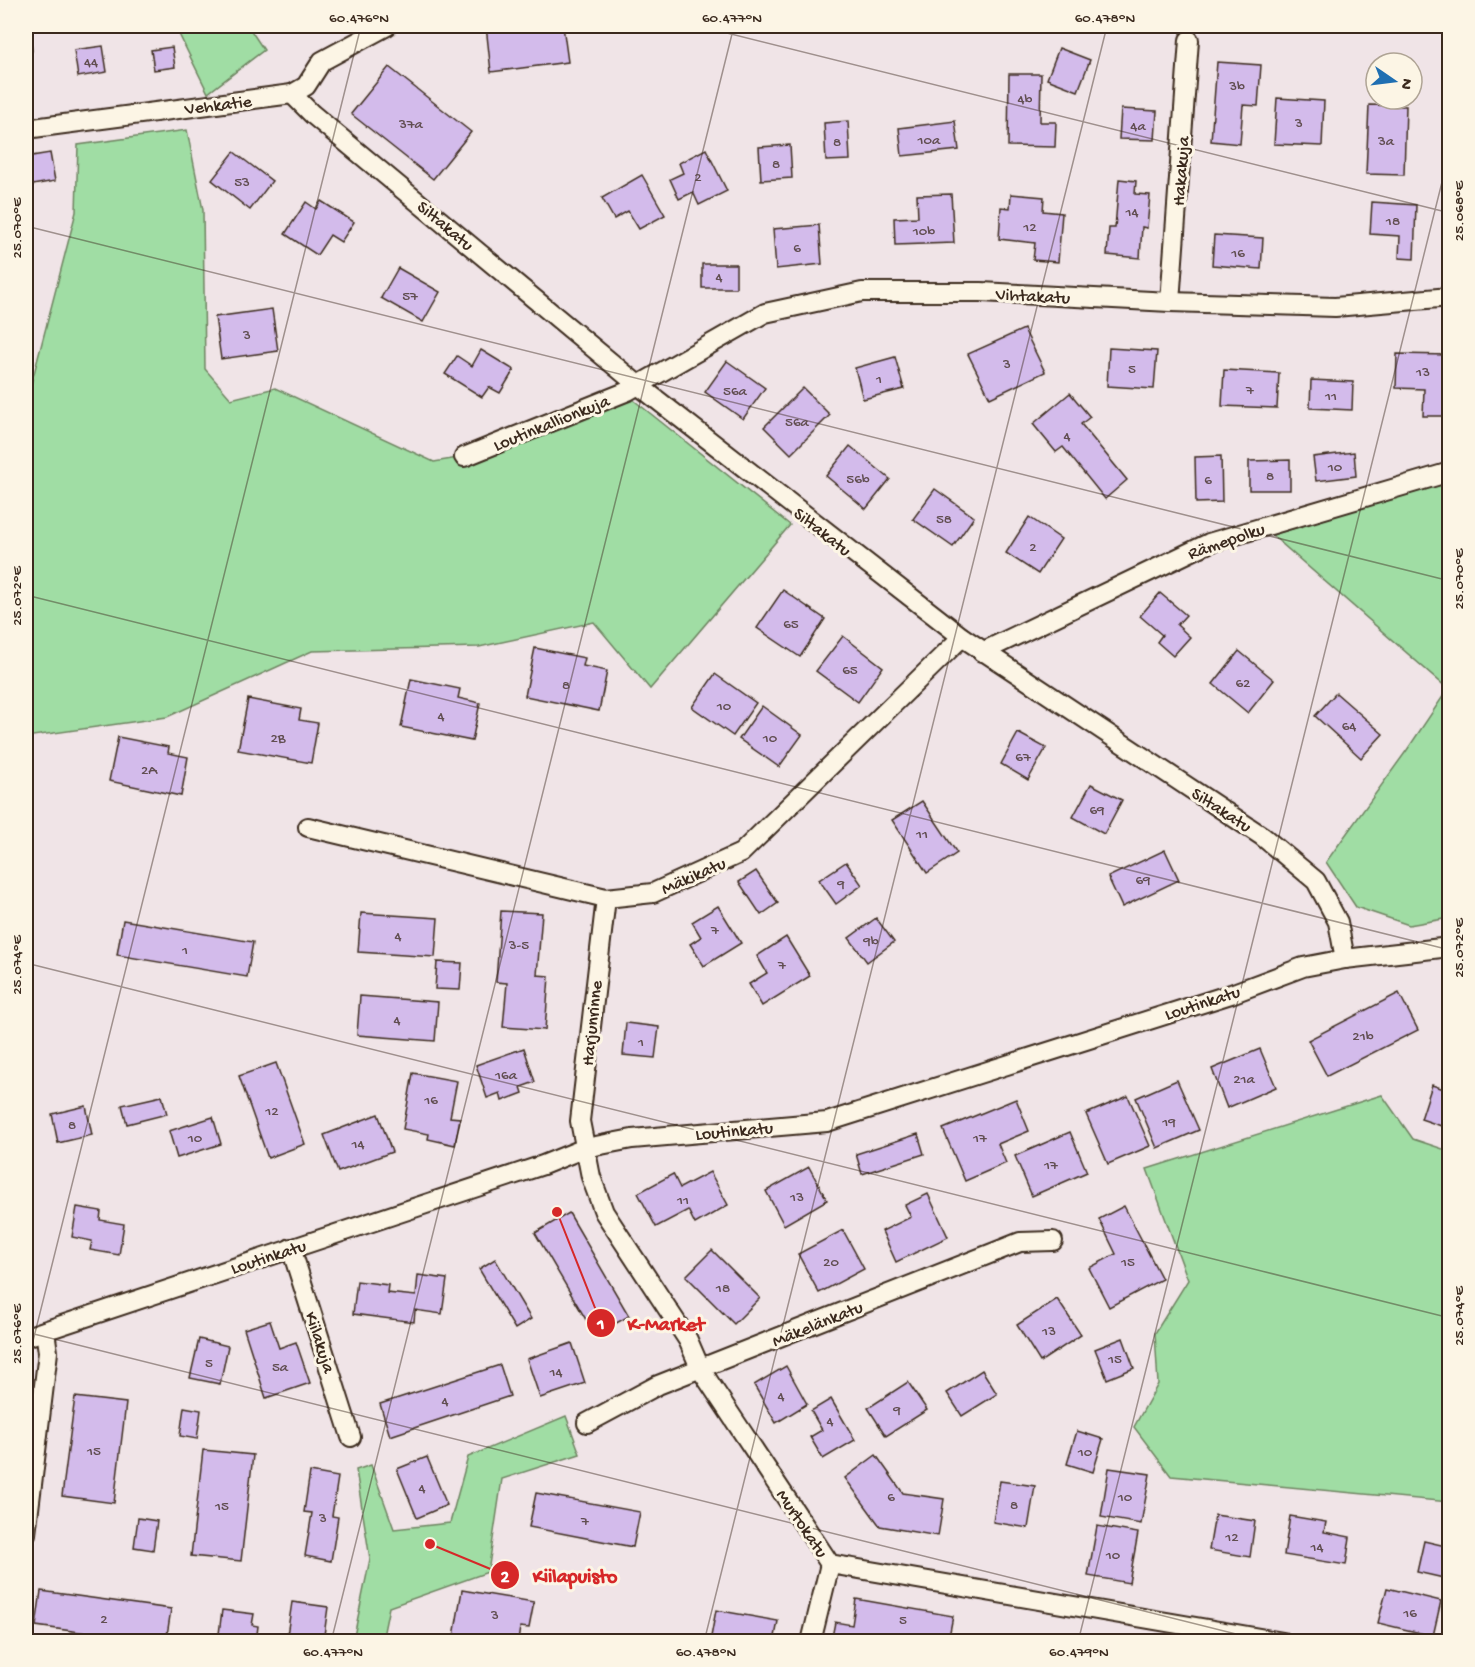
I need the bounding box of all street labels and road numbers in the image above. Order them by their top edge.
street label: Vehkatie [183,92,254,121]
street label: Hakakuja [1170,135,1195,207]
street label: Siltakatu [412,197,477,257]
street label: Vihtakatu [994,285,1071,310]
street label: Loutinkallionkuja [491,391,614,457]
street label: Siltakatu [788,504,855,562]
street label: Rämepolku [1186,519,1269,565]
street label: Siltakatu [1187,784,1255,839]
street label: Mäkikatu [659,854,730,901]
street label: Harjunrinne [579,979,608,1067]
street label: Loutinkatu [1162,982,1244,1026]
street label: Loutinkatu [694,1119,775,1146]
street label: Loutinkatu [228,1236,310,1280]
street label: Mäkelänkatu [769,1297,867,1353]
street label: Kiilakuja [299,1309,339,1377]
street label: Murtokatu [770,1486,832,1563]

